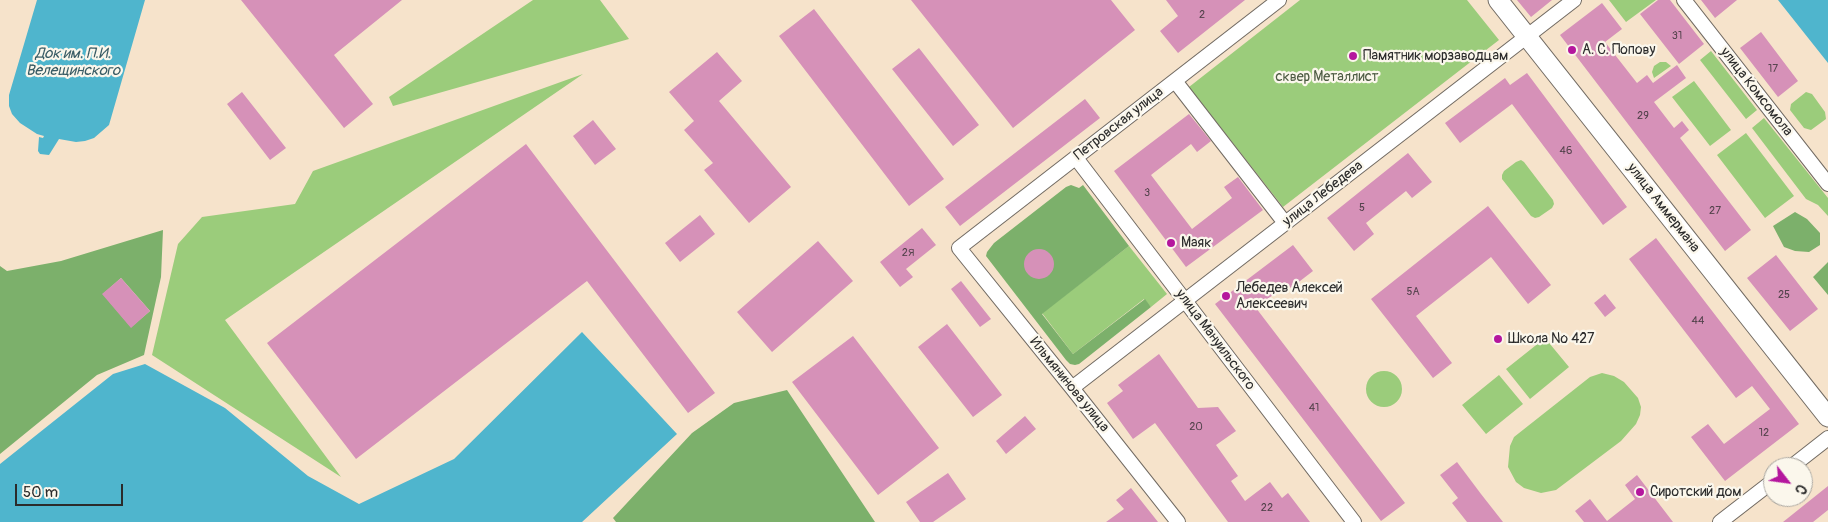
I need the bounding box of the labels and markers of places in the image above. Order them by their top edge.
place label: А. С. Попову [1582,42,1655,58]
marker: А. С. Попову [1566,44,1578,56]
place label: Памятник морзаводцам [1363,48,1508,64]
marker: Памятник морзаводцам [1347,50,1359,62]
place label: Маяк [1181,235,1211,251]
marker: Маяк [1165,237,1177,249]
place label: Лебедев Алексей Алексеевич [1236,280,1343,312]
marker: Лебедев Алексей Алексеевич [1220,290,1232,302]
place label: Школа № 427 [1508,331,1594,347]
marker: Школа № 427 [1492,333,1504,345]
place label: Сиротский дом [1650,484,1741,500]
marker: Сиротский дом [1634,486,1646,498]

